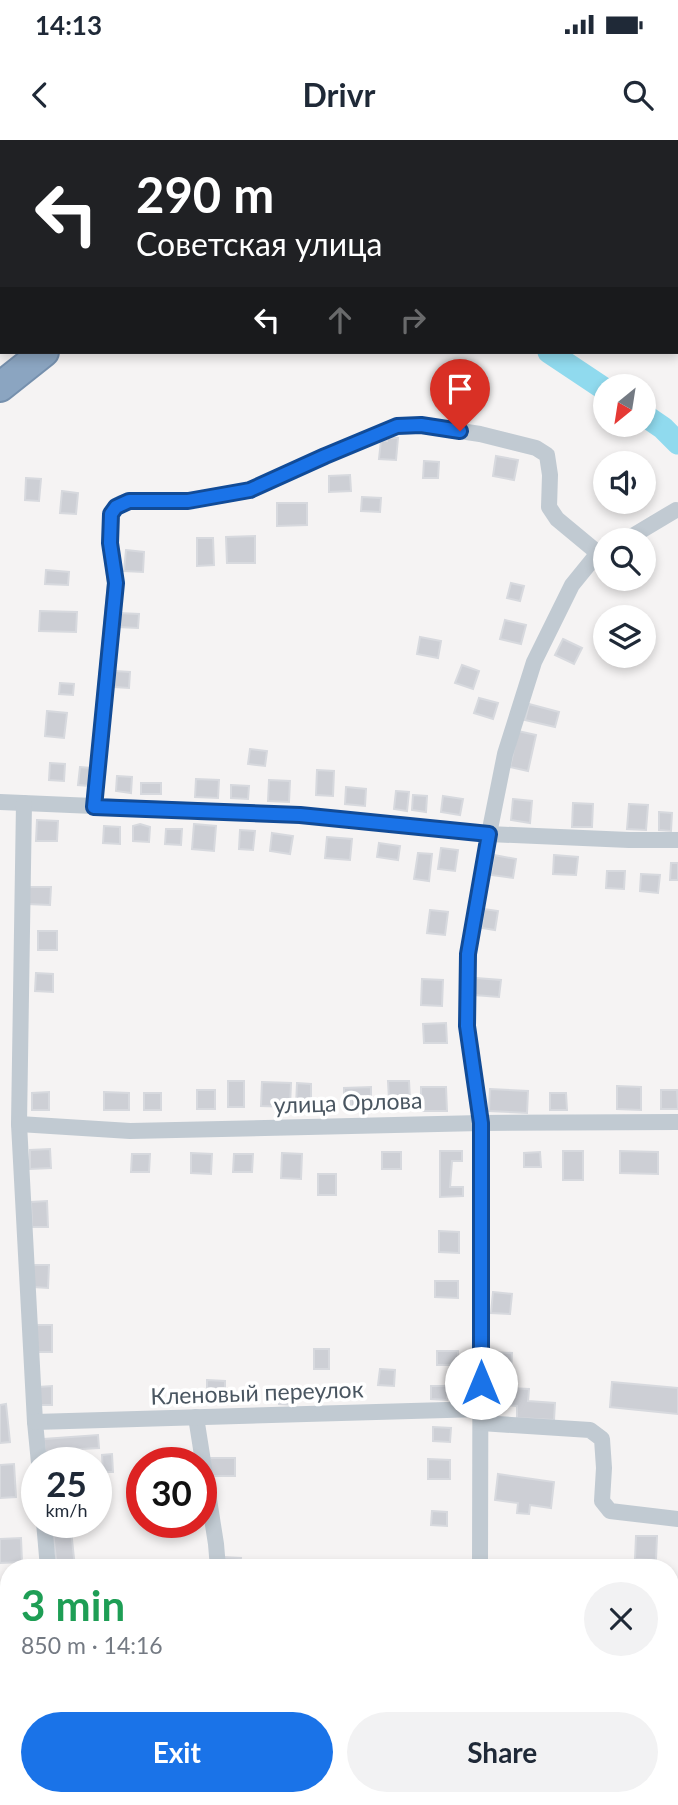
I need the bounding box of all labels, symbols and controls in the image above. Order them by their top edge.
text: 14:13 [35,9,102,41]
text: Drivr [303,75,375,114]
icon: back [21,76,59,114]
icon: search [619,76,657,114]
text: 290 m [136,165,274,223]
icon: left [21,168,112,259]
text: Советская улица [136,224,382,263]
icon: left [248,301,286,339]
icon: ahead [321,301,359,339]
icon: right [394,301,432,339]
pin [430,359,490,431]
icon: arrive [441,370,479,408]
north arrow [593,374,656,438]
map controls [593,374,656,668]
button: sound [593,451,656,514]
button: search [593,528,656,591]
button: layers [593,605,656,668]
street label: улица Орлова [273,1085,423,1119]
position arrow [444,1346,518,1420]
street label: Кленовый переулок [150,1374,364,1410]
speed limit sign: 30 [126,1447,217,1538]
text: 25 [46,1462,87,1504]
text: km/h [45,1499,88,1521]
text: 3 min [21,1580,125,1630]
button: close [584,1582,658,1656]
text: 850 m · 14:16 [21,1631,163,1659]
button: Exit [21,1712,333,1792]
button: Share [347,1712,658,1792]

